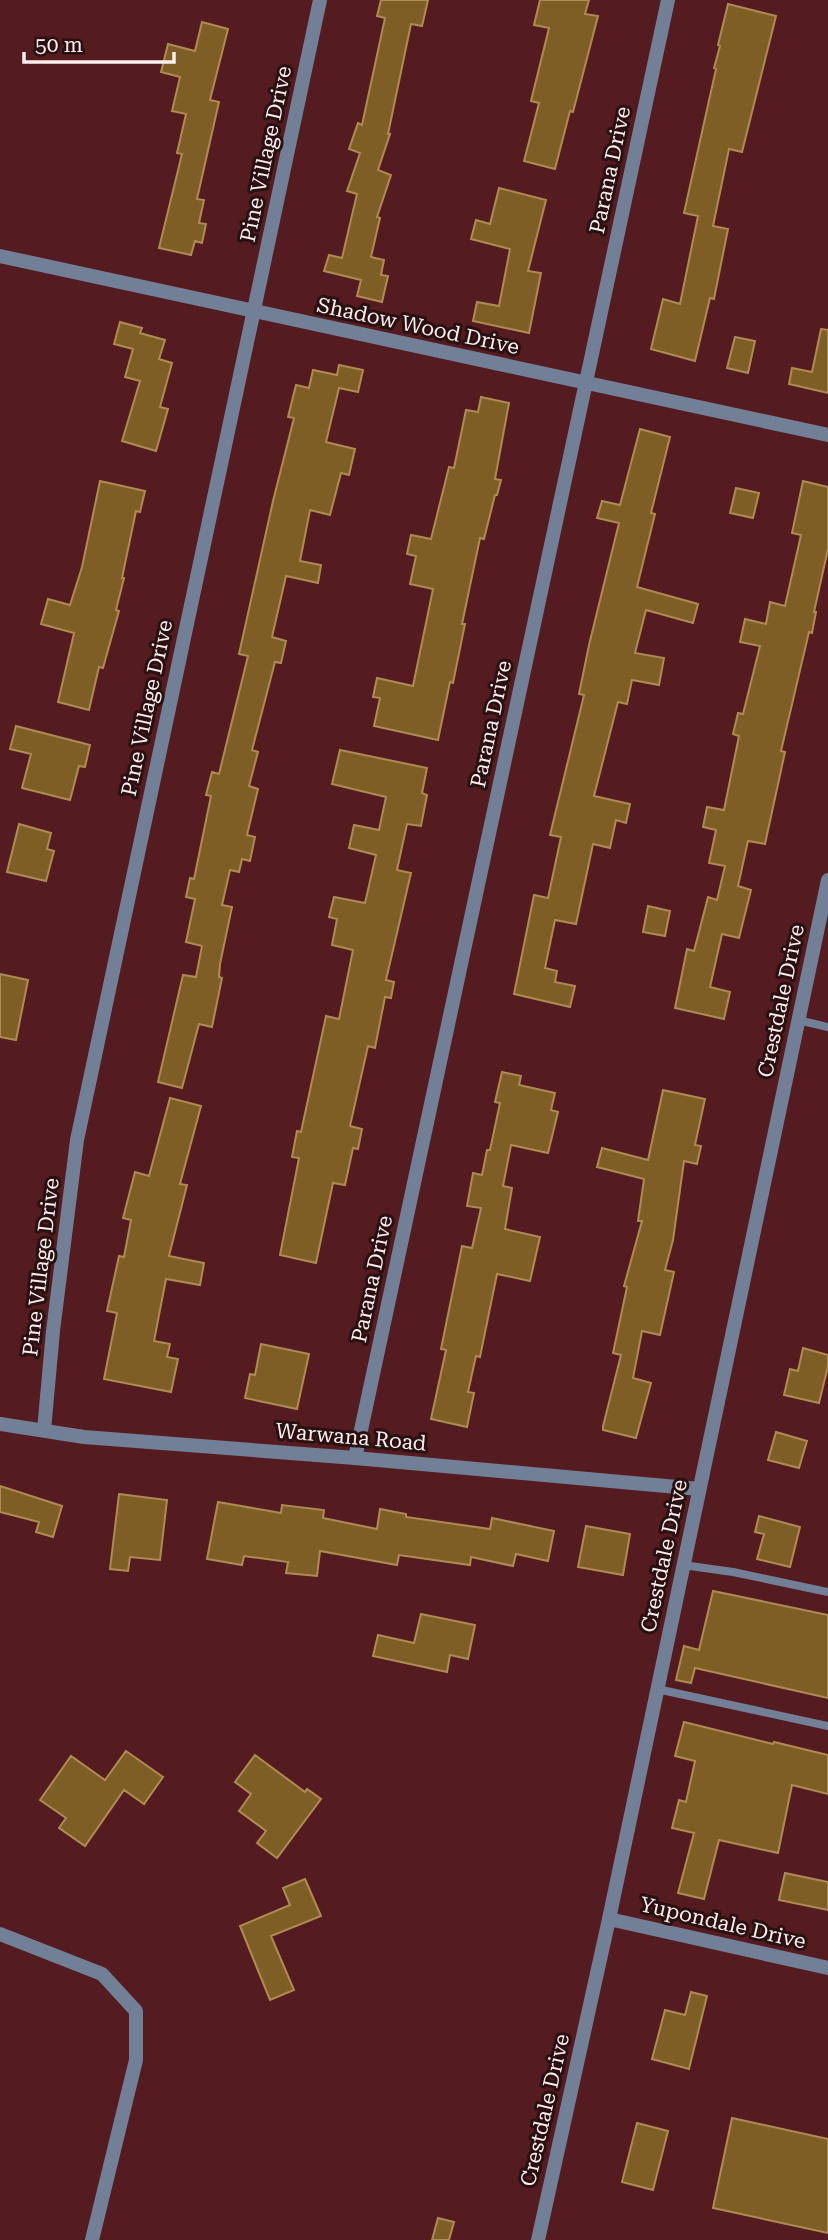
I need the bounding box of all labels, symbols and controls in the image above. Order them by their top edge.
scale bar [24,21,175,65]
text: 50 m [35,33,83,57]
street label: Pine Village Drive [236,64,296,244]
street label: Parana Drive [585,104,635,236]
street label: Shadow Wood Drive [315,293,521,359]
street label: Pine Village Drive [117,618,177,798]
street label: Parana Drive [466,658,516,790]
street label: Crestdale Drive [753,922,809,1080]
street label: Pine Village Drive [18,1176,64,1358]
street label: Parana Drive [347,1213,397,1345]
street label: Warwana Road [275,1418,428,1456]
street label: Crestdale Drive [636,1477,692,1635]
street label: Yupondale Drive [638,1892,808,1954]
street label: Crestdale Drive [516,2031,574,2189]

